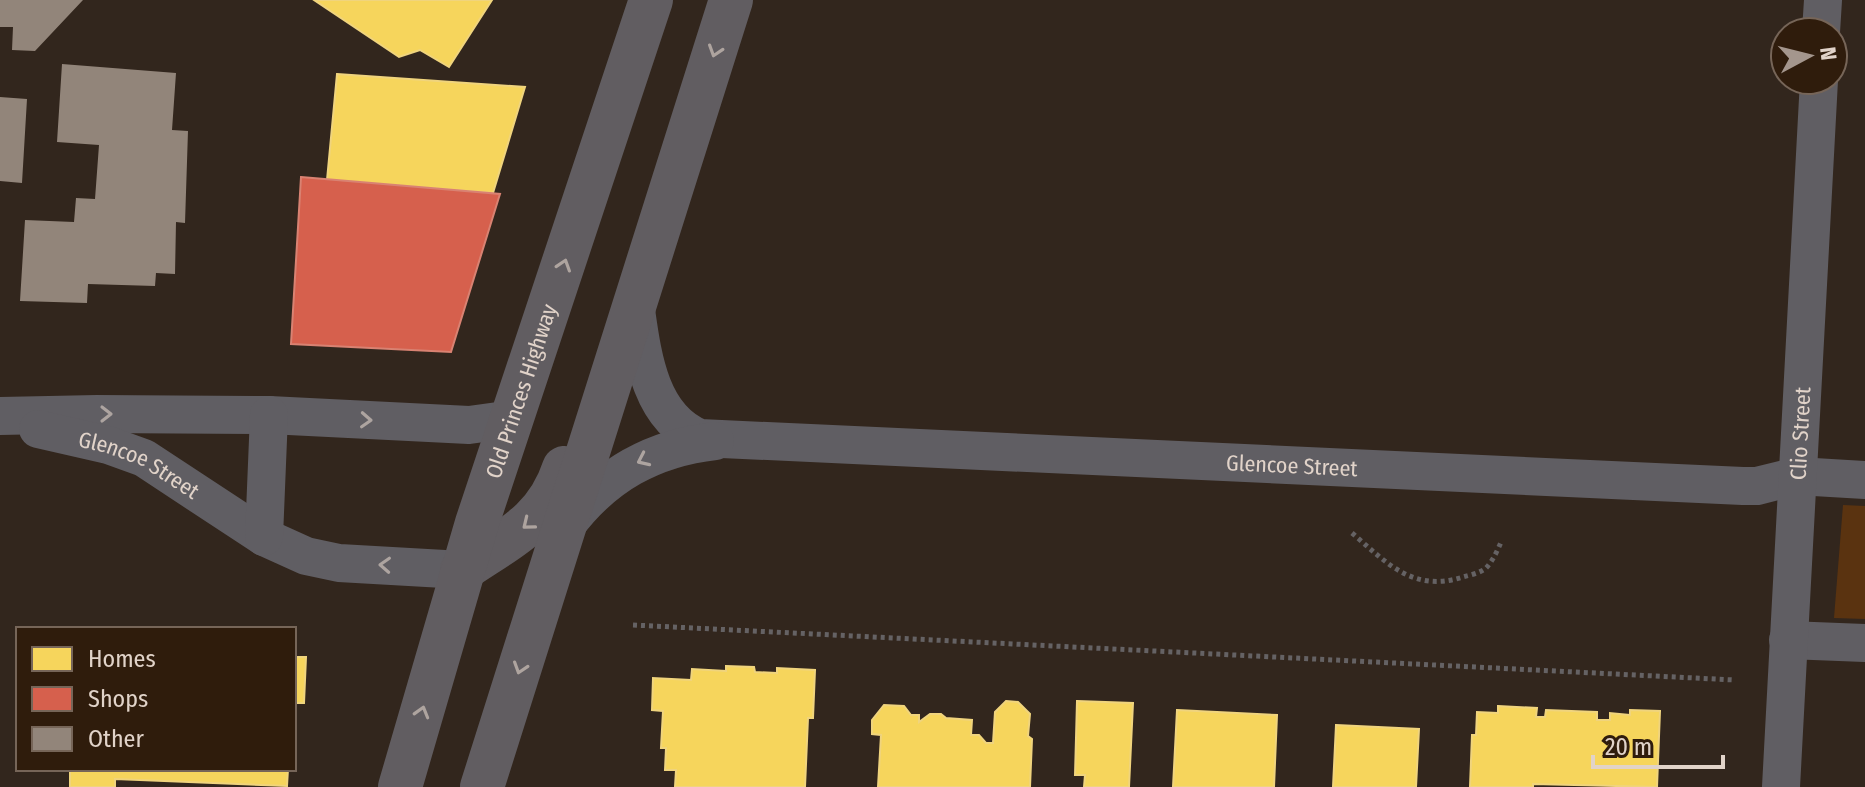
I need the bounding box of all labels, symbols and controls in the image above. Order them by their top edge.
north arrow [1769,16,1849,96]
one-way arrow [708,43,724,57]
text: N [1814,45,1843,62]
one-way arrow [554,259,570,273]
street label: Old Princes Highway [479,300,562,482]
street label: Clio Street [1784,385,1816,481]
one-way arrow [100,405,113,423]
one-way arrow [360,412,373,429]
street label: Glencoe Street [76,425,205,505]
street label: Glencoe Street [1226,449,1359,482]
one-way arrow [637,450,651,466]
one-way arrow [523,514,537,529]
one-way arrow [378,557,391,574]
legend [16,627,296,771]
text: Homes [88,645,156,673]
one-way arrow [513,660,529,674]
text: Shops [88,685,148,713]
one-way arrow [412,706,429,719]
scale bar [1593,719,1723,769]
text: Other [88,725,144,753]
text: 20 m [1605,733,1652,761]

